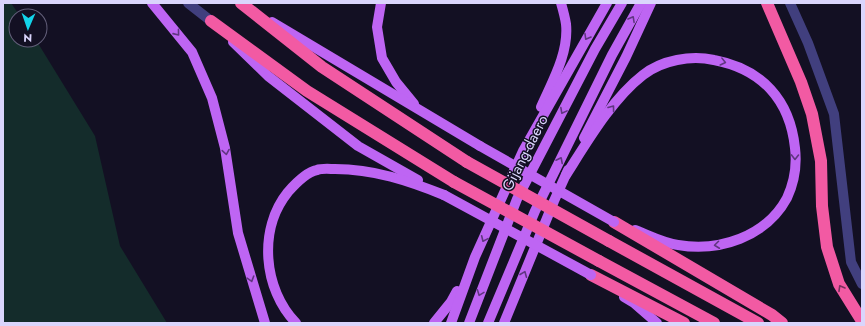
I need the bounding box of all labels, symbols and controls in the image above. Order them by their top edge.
north arrow [8,8,48,48]
one-way arrow [628,16,635,23]
one-way arrow [172,29,179,36]
text: N [23,30,32,46]
one-way arrow [585,33,592,40]
one-way arrow [720,57,726,65]
one-way arrow [607,106,614,113]
one-way arrow [560,107,568,114]
street label: Gijang-daero [496,111,554,195]
one-way arrow [221,149,230,155]
one-way arrow [791,154,799,160]
one-way arrow [555,156,563,164]
one-way arrow [480,236,488,243]
one-way arrow [714,240,720,249]
one-way arrow [519,270,527,278]
one-way arrow [246,276,255,283]
one-way arrow [839,285,846,292]
one-way arrow [477,289,485,296]

